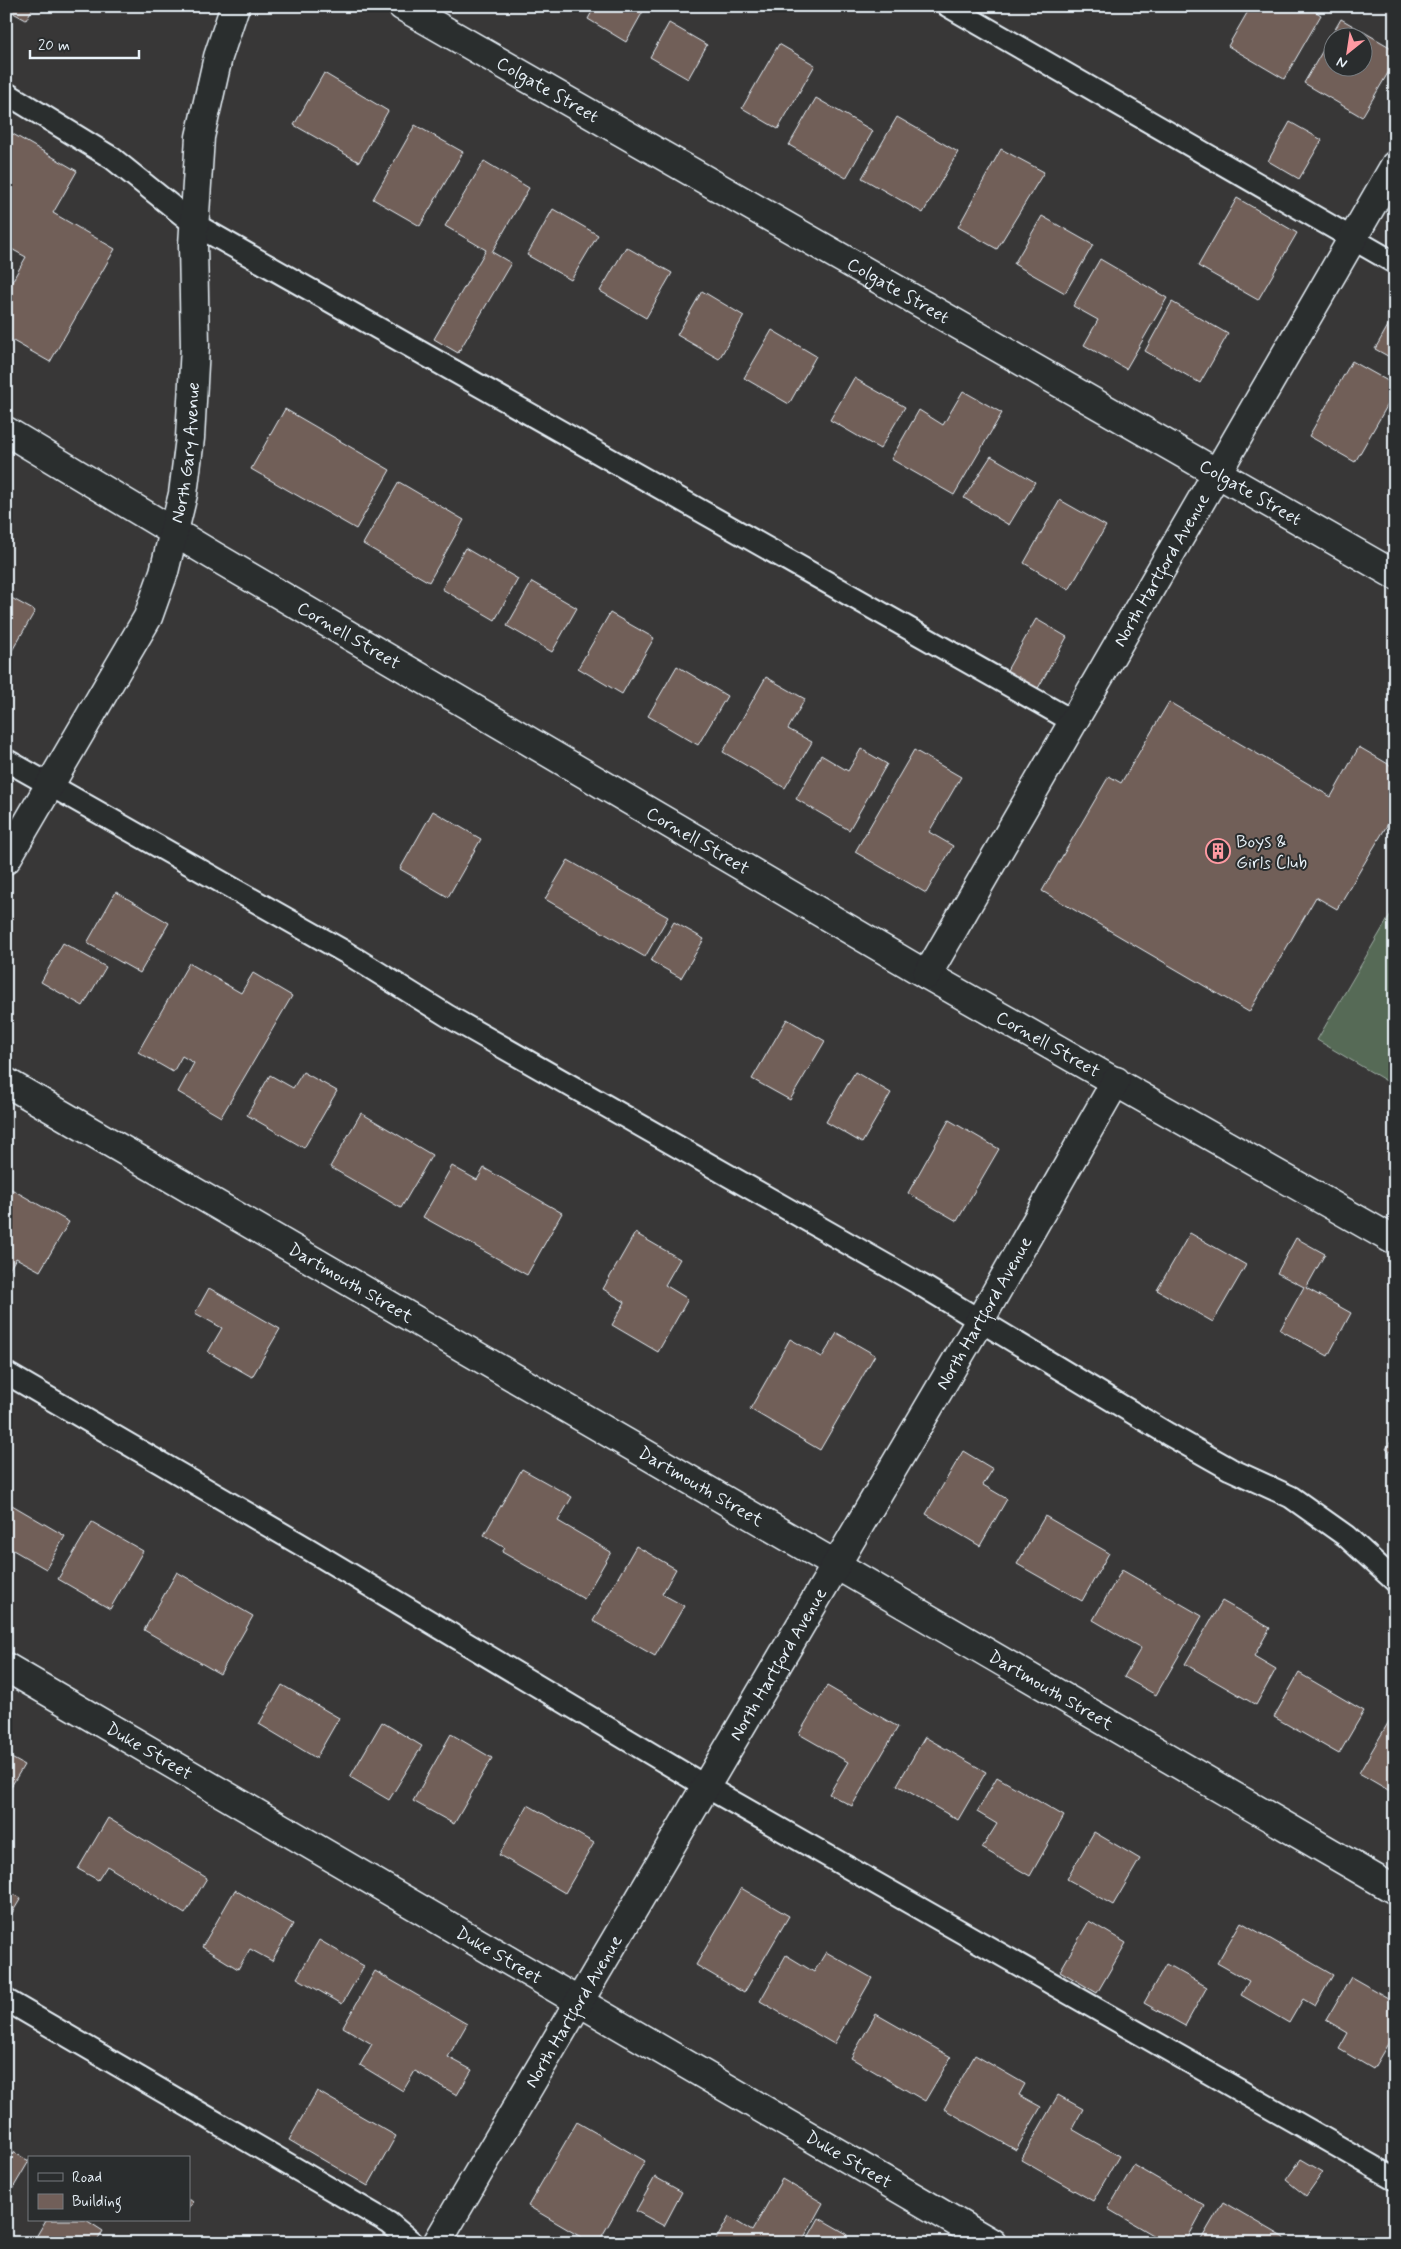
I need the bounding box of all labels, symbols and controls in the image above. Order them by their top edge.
scale bar [30,28,139,60]
north arrow [1324,28,1374,78]
text: 20 m [38,36,70,56]
street label: Colgate Street [492,52,603,129]
text: N [1333,52,1351,73]
street label: Colgate Street [842,252,954,330]
street label: North Gary Avenue [165,381,206,526]
street label: Colgate Street [1194,454,1306,532]
street label: North Hartford Avenue [1108,489,1216,651]
street label: Cornell Street [292,596,404,676]
street label: Cornell Street [641,802,754,881]
place label: Boys & Girls Club [1236,830,1307,875]
building icon: Boys & Girls Club [1205,838,1231,864]
street label: Cornell Street [991,1006,1104,1084]
street label: North Hartford Avenue [931,1232,1038,1394]
street label: Dartmouth Street [283,1238,418,1329]
street label: Dartmouth Street [634,1441,768,1533]
street label: North Hartford Avenue [724,1583,833,1745]
street label: Dartmouth Street [984,1645,1118,1737]
street label: Duke Street [101,1717,196,1786]
street label: Duke Street [451,1921,546,1991]
street label: North Hartford Avenue [520,1931,629,2093]
street label: Duke Street [801,2126,896,2195]
legend [28,2156,190,2222]
text: Road [72,2168,102,2188]
text: Building [72,2192,122,2213]

